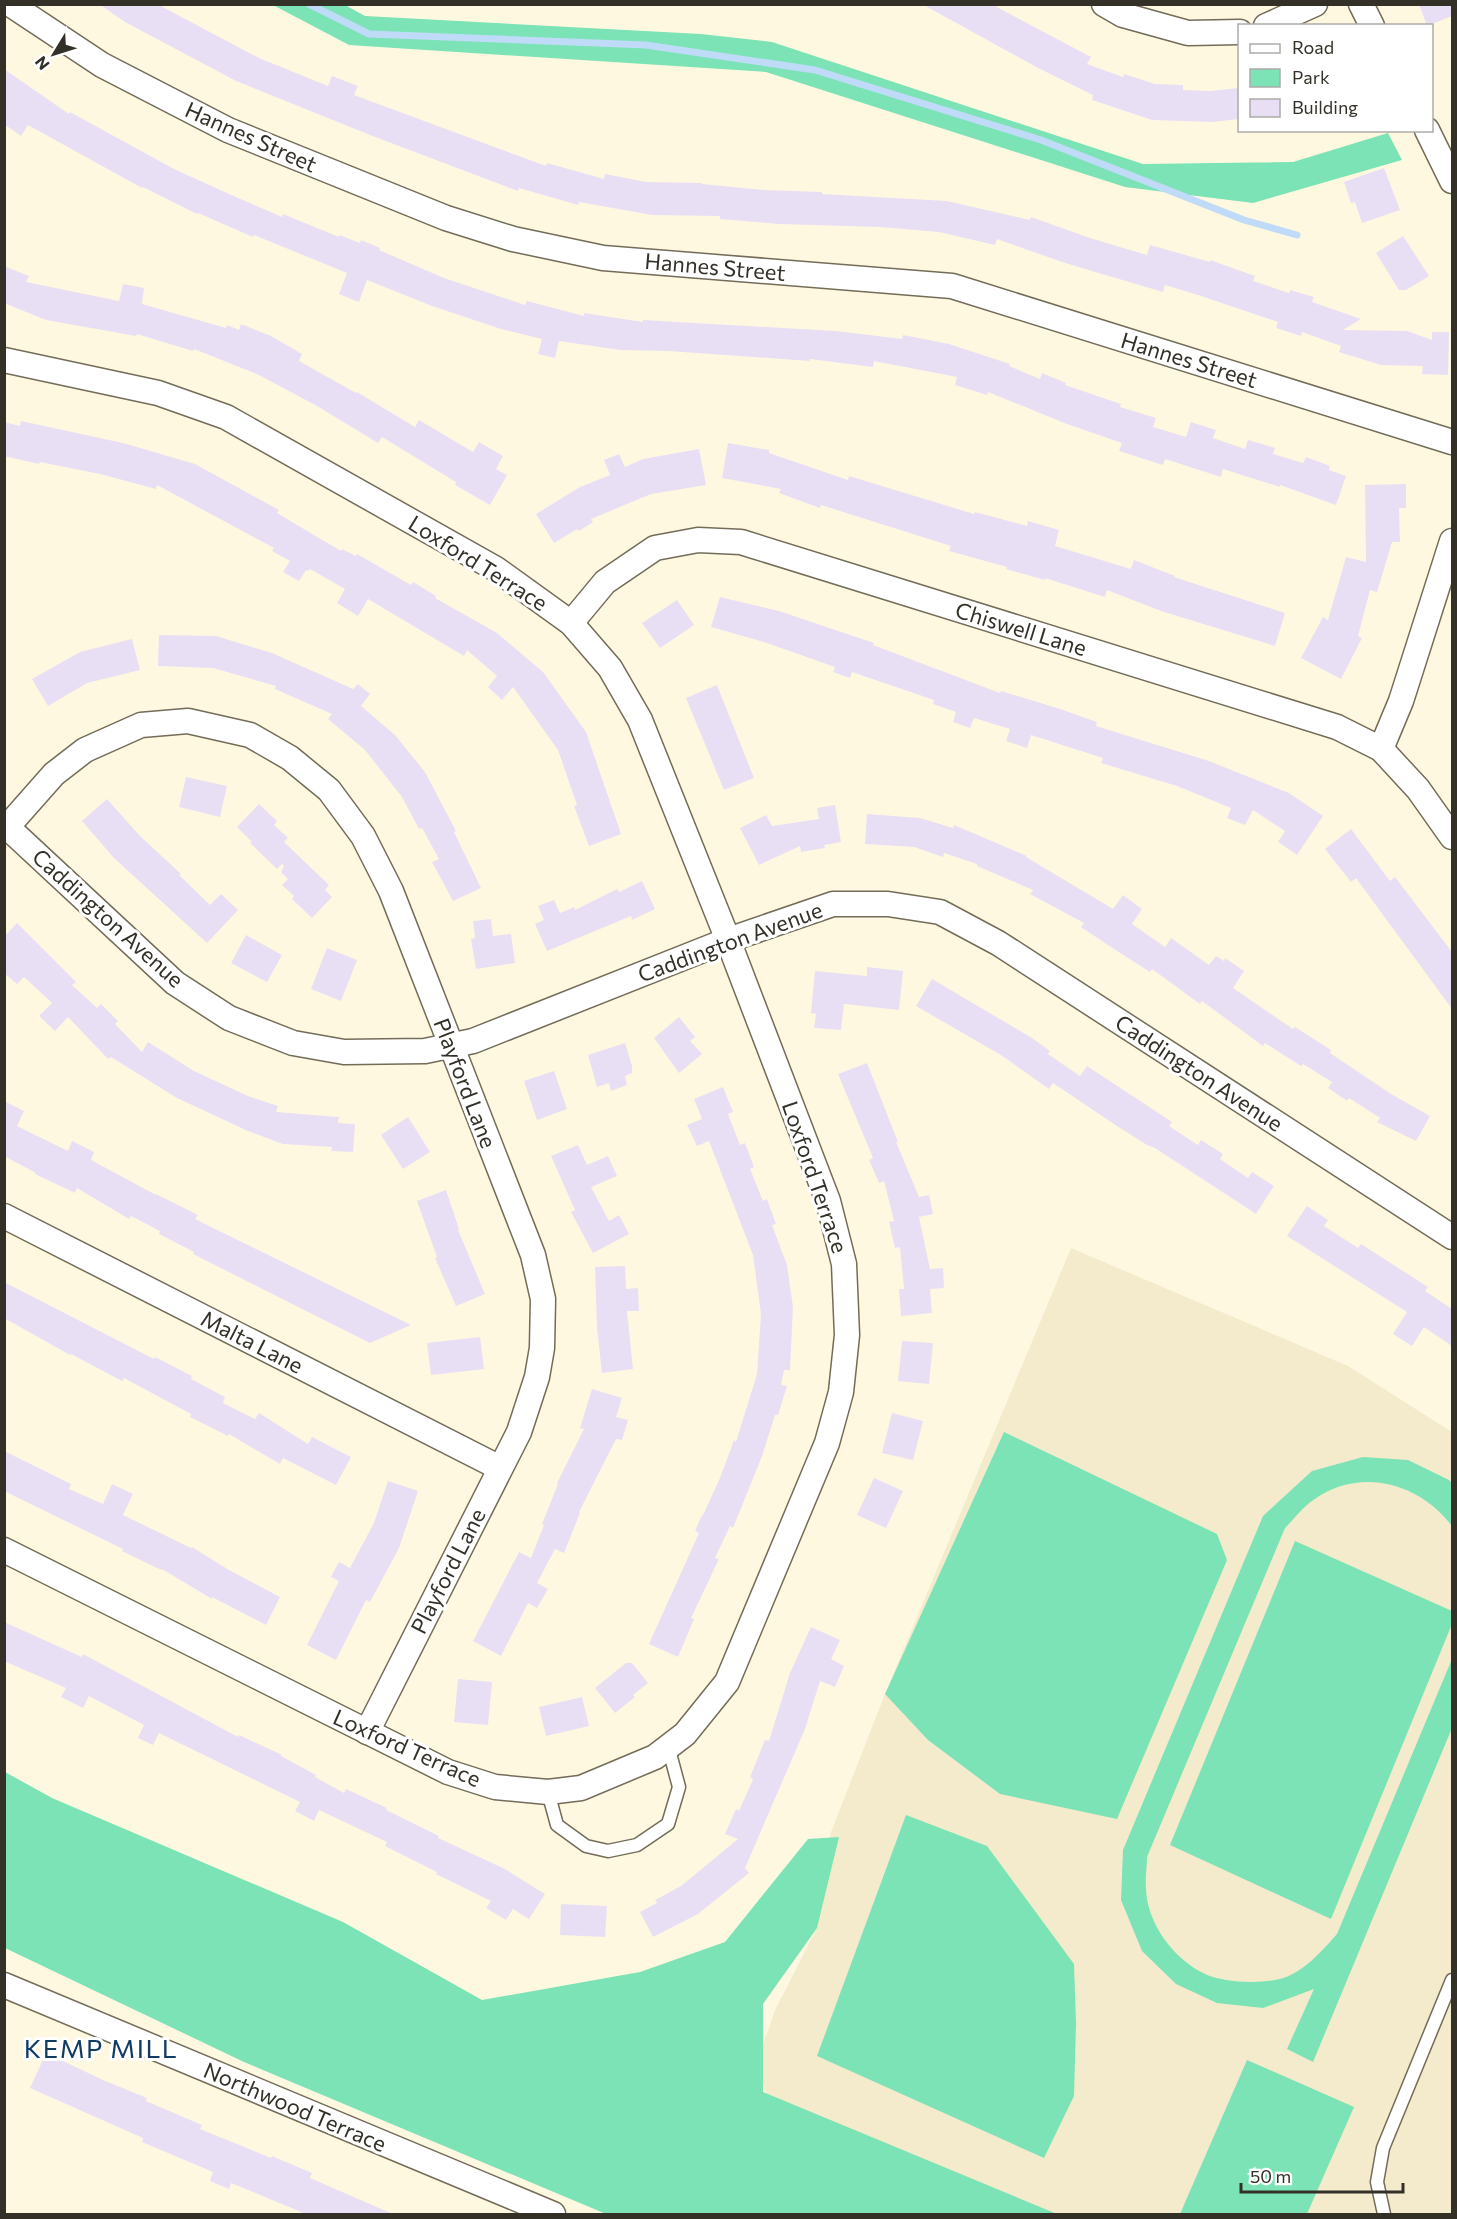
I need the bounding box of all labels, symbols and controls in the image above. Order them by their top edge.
north arrow [24,24,84,84]
legend [1238,24,1433,132]
text: Road [1292,36,1334,58]
text: N [31,53,53,74]
text: Park [1292,66,1330,88]
street label: Hannes Street [181,95,321,178]
text: Building [1292,96,1358,118]
street label: Hannes Street [644,247,787,286]
street label: Hannes Street [1118,326,1261,393]
street label: Loxford Terrace [404,509,553,616]
street label: Chiswell Lane [952,596,1090,661]
street label: Caddington Avenue [27,843,190,993]
street label: Caddington Avenue [634,896,826,987]
street label: Caddington Avenue [1110,1008,1288,1137]
street label: Playford Lane [428,1014,503,1152]
street label: Loxford Terrace [777,1097,854,1256]
street label: Malta Lane [197,1304,308,1379]
street label: Playford Lane [404,1504,491,1638]
street label: Loxford Terrace [329,1703,485,1792]
district label: KEMP MILL [24,2032,178,2063]
street label: Northwood Terrace [200,2056,391,2157]
scale bar [1241,2156,1403,2194]
text: 50 m [1250,2165,1291,2187]

